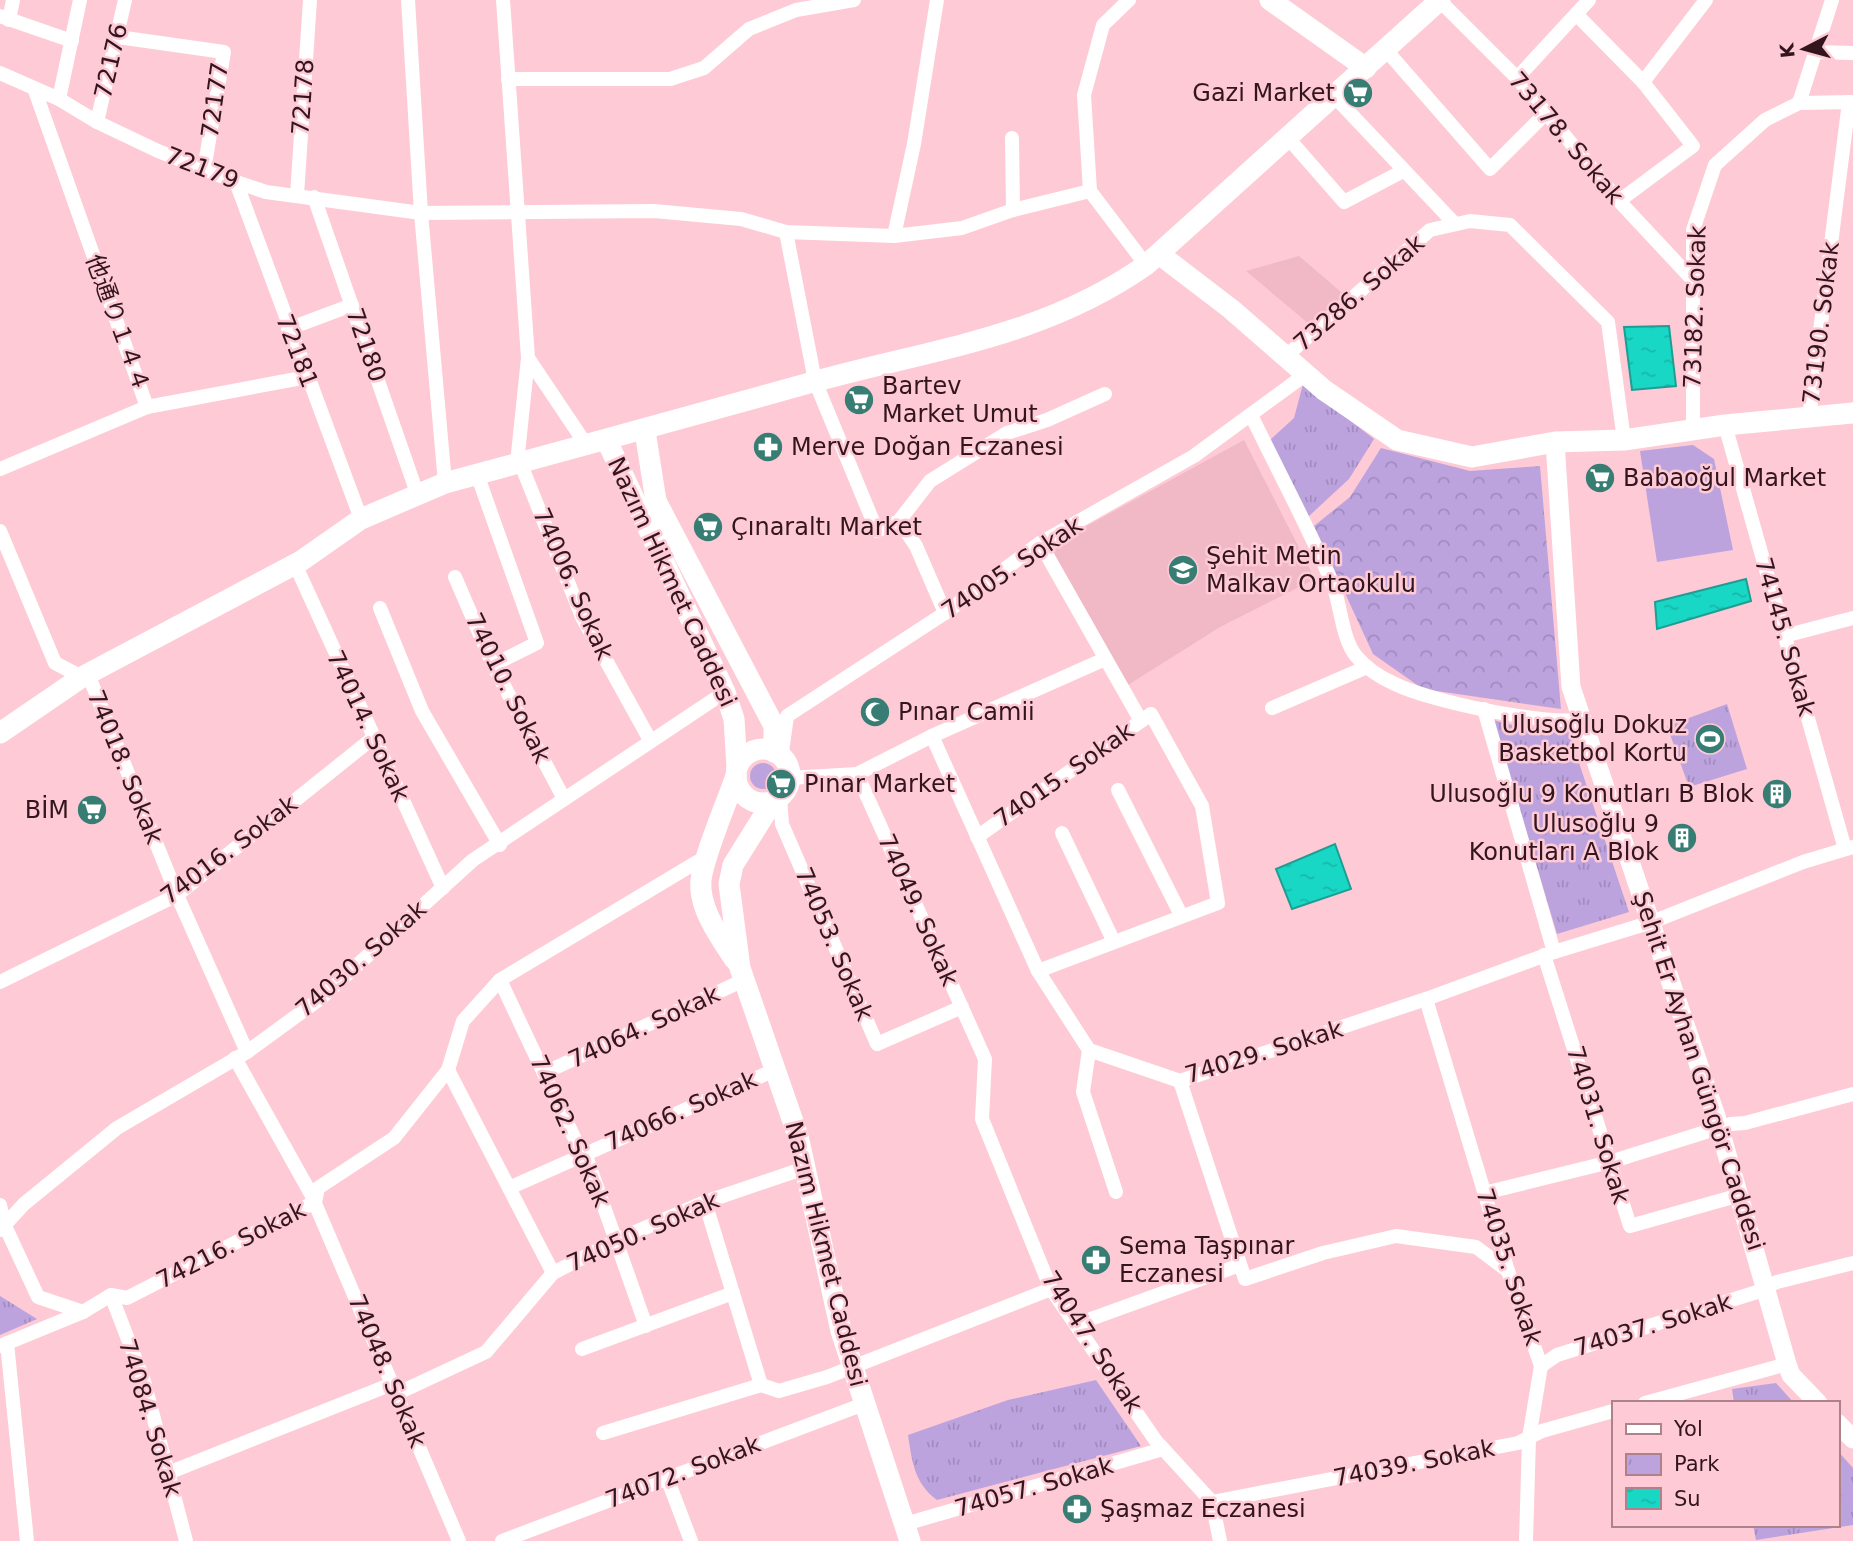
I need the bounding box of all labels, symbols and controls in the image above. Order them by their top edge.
north arrow [1769,14,1839,84]
street label: 72176 [89,21,133,101]
text: K [1775,41,1799,59]
street label: 72178 [286,58,320,136]
street label: 72177 [196,60,234,140]
street label: 73178. Sokak [1503,66,1629,210]
supermarket icon: Gazi Market [1341,76,1375,110]
place label: Gazi Market [1192,79,1335,107]
street label: 72179 [161,141,243,195]
street label: 73182. Sokak [1678,225,1712,389]
street label: 73286. Sokak [1288,229,1430,357]
street label: 73190. Sokak [1797,240,1845,406]
street label: 他通り１４４ [80,251,156,395]
street label: 72180 [340,304,392,386]
street label: 72181 [270,310,324,392]
place label: Bartev Market Umut [882,372,1038,428]
supermarket icon: Bartev Market Umut [842,383,876,417]
pharmacy icon: Merve Doğan Eczanesi [751,430,785,464]
place label: Merve Doğan Eczanesi [791,433,1064,461]
street label: Nazım Hikmet Caddesi [602,453,742,711]
supermarket icon: Babaoğul Market [1583,461,1617,495]
place label: Babaoğul Market [1623,464,1826,492]
street label: 74006. Sokak [527,504,619,665]
supermarket icon: Çınaraltı Market [691,510,725,544]
street label: 74005. Sokak [936,511,1088,625]
place label: Çınaraltı Market [731,513,922,541]
place label: Şehit Metin Malkav Ortaokulu [1206,542,1416,598]
school or university icon: Şehit Metin Malkav Ortaokulu [1166,553,1200,587]
street label: 74145. Sokak [1749,555,1821,720]
street label: 74010. Sokak [460,608,556,768]
street label: 74014. Sokak [321,646,415,806]
street label: 74018. Sokak [81,686,169,848]
mosque icon: Pınar Camii [858,695,892,729]
place label: Pınar Camii [898,698,1035,726]
place label: Ulusoğlu Dokuz Basketbol Kortu [1498,711,1687,767]
street label: 74015. Sokak [989,717,1139,833]
sports icon: Ulusoğlu Dokuz Basketbol Kortu [1693,722,1727,756]
supermarket icon: Pınar Market [764,767,798,801]
place label: Pınar Market [804,770,955,798]
building icon: Ulusoğlu 9 Konutları B Blok [1760,777,1794,811]
place label: Ulusoğlu 9 Konutları B Blok [1429,780,1754,808]
street label: 74016. Sokak [155,790,303,910]
supermarket icon: BİM [75,793,109,827]
place label: BİM [25,795,69,824]
place label: Ulusoğlu 9 Konutları A Blok [1469,810,1659,866]
building icon: Ulusoğlu 9 Konutları A Blok [1665,821,1699,855]
street label: 74049. Sokak [872,830,964,991]
street label: 74053. Sokak [789,863,879,1025]
street label: Şehit Er Ayhan Güngör Caddesi [1628,888,1770,1254]
street label: 74030. Sokak [290,895,432,1023]
street label: 74064. Sokak [564,980,724,1074]
street label: 74029. Sokak [1182,1015,1346,1089]
street label: 74031. Sokak [1561,1043,1635,1207]
street label: 74062. Sokak [524,1051,616,1212]
street label: 74066. Sokak [601,1065,762,1157]
street label: Nazım Hikmet Caddesi [779,1118,873,1390]
street label: 74035. Sokak [1470,1185,1548,1349]
street label: 74050. Sokak [563,1186,724,1278]
street label: 74216. Sokak [152,1195,310,1295]
place label: Sema Taşpınar Eczanesi [1119,1232,1294,1288]
pharmacy icon: Sema Taşpınar Eczanesi [1079,1243,1113,1277]
street label: 74047. Sokak [1036,1266,1148,1418]
street label: 74037. Sokak [1571,1288,1735,1362]
street label: 74048. Sokak [342,1290,432,1452]
street label: 74084. Sokak [113,1336,187,1500]
legend [1612,1401,1839,1527]
text: Yol [1673,1417,1703,1441]
street label: 74072. Sokak [602,1430,764,1514]
street label: 74039. Sokak [1331,1434,1497,1492]
street label: 74057. Sokak [952,1451,1117,1523]
text: Park [1674,1452,1720,1476]
text: Su [1674,1487,1701,1511]
pharmacy icon: Şaşmaz Eczanesi [1060,1492,1094,1526]
place label: Şaşmaz Eczanesi [1100,1495,1306,1523]

